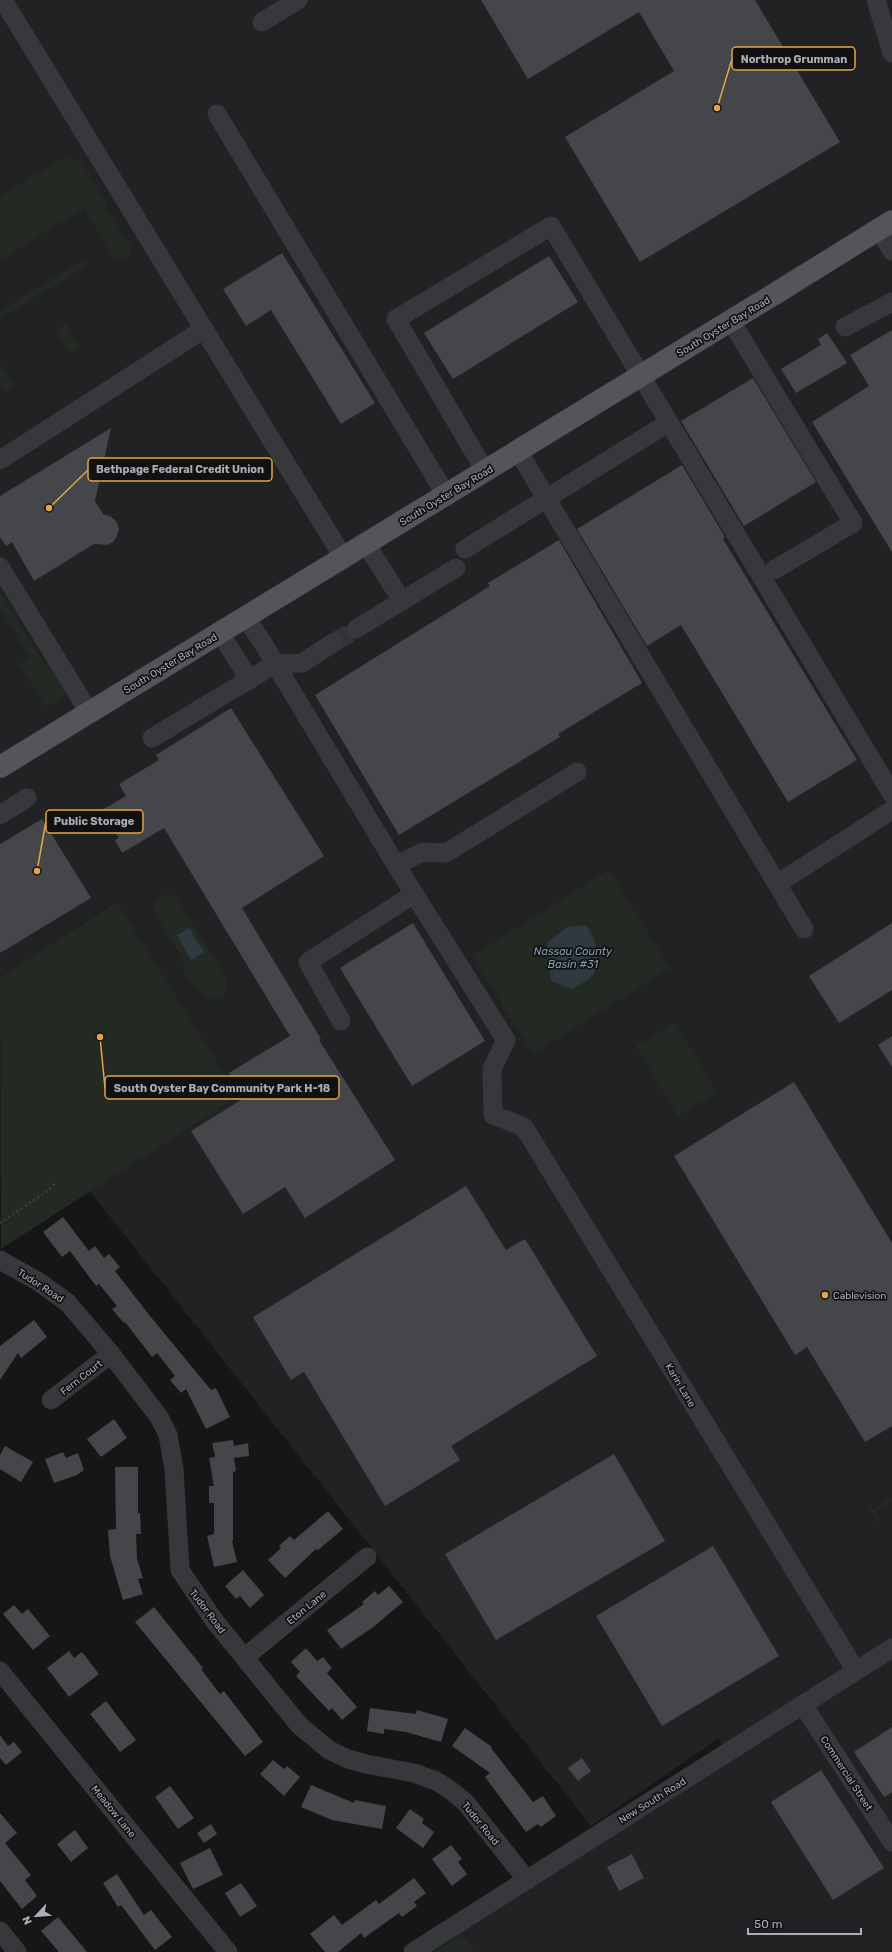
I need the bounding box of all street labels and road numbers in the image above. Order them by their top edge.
street label: South Oyster Bay Road [675,294,772,359]
street label: South Oyster Bay Road [398,463,495,528]
street label: South Oyster Bay Road [122,631,219,696]
street label: Tudor Road [15,1267,66,1305]
street label: Fern Court [58,1358,105,1398]
street label: Karin Lane [662,1361,698,1410]
street label: Tudor Road [187,1587,228,1636]
street label: Eton Lane [285,1588,329,1627]
street label: Commercial Street [818,1734,875,1813]
street label: New South Road [617,1775,688,1826]
street label: Meadow Lane [89,1783,138,1840]
street label: Tudor Road [459,1799,501,1848]

